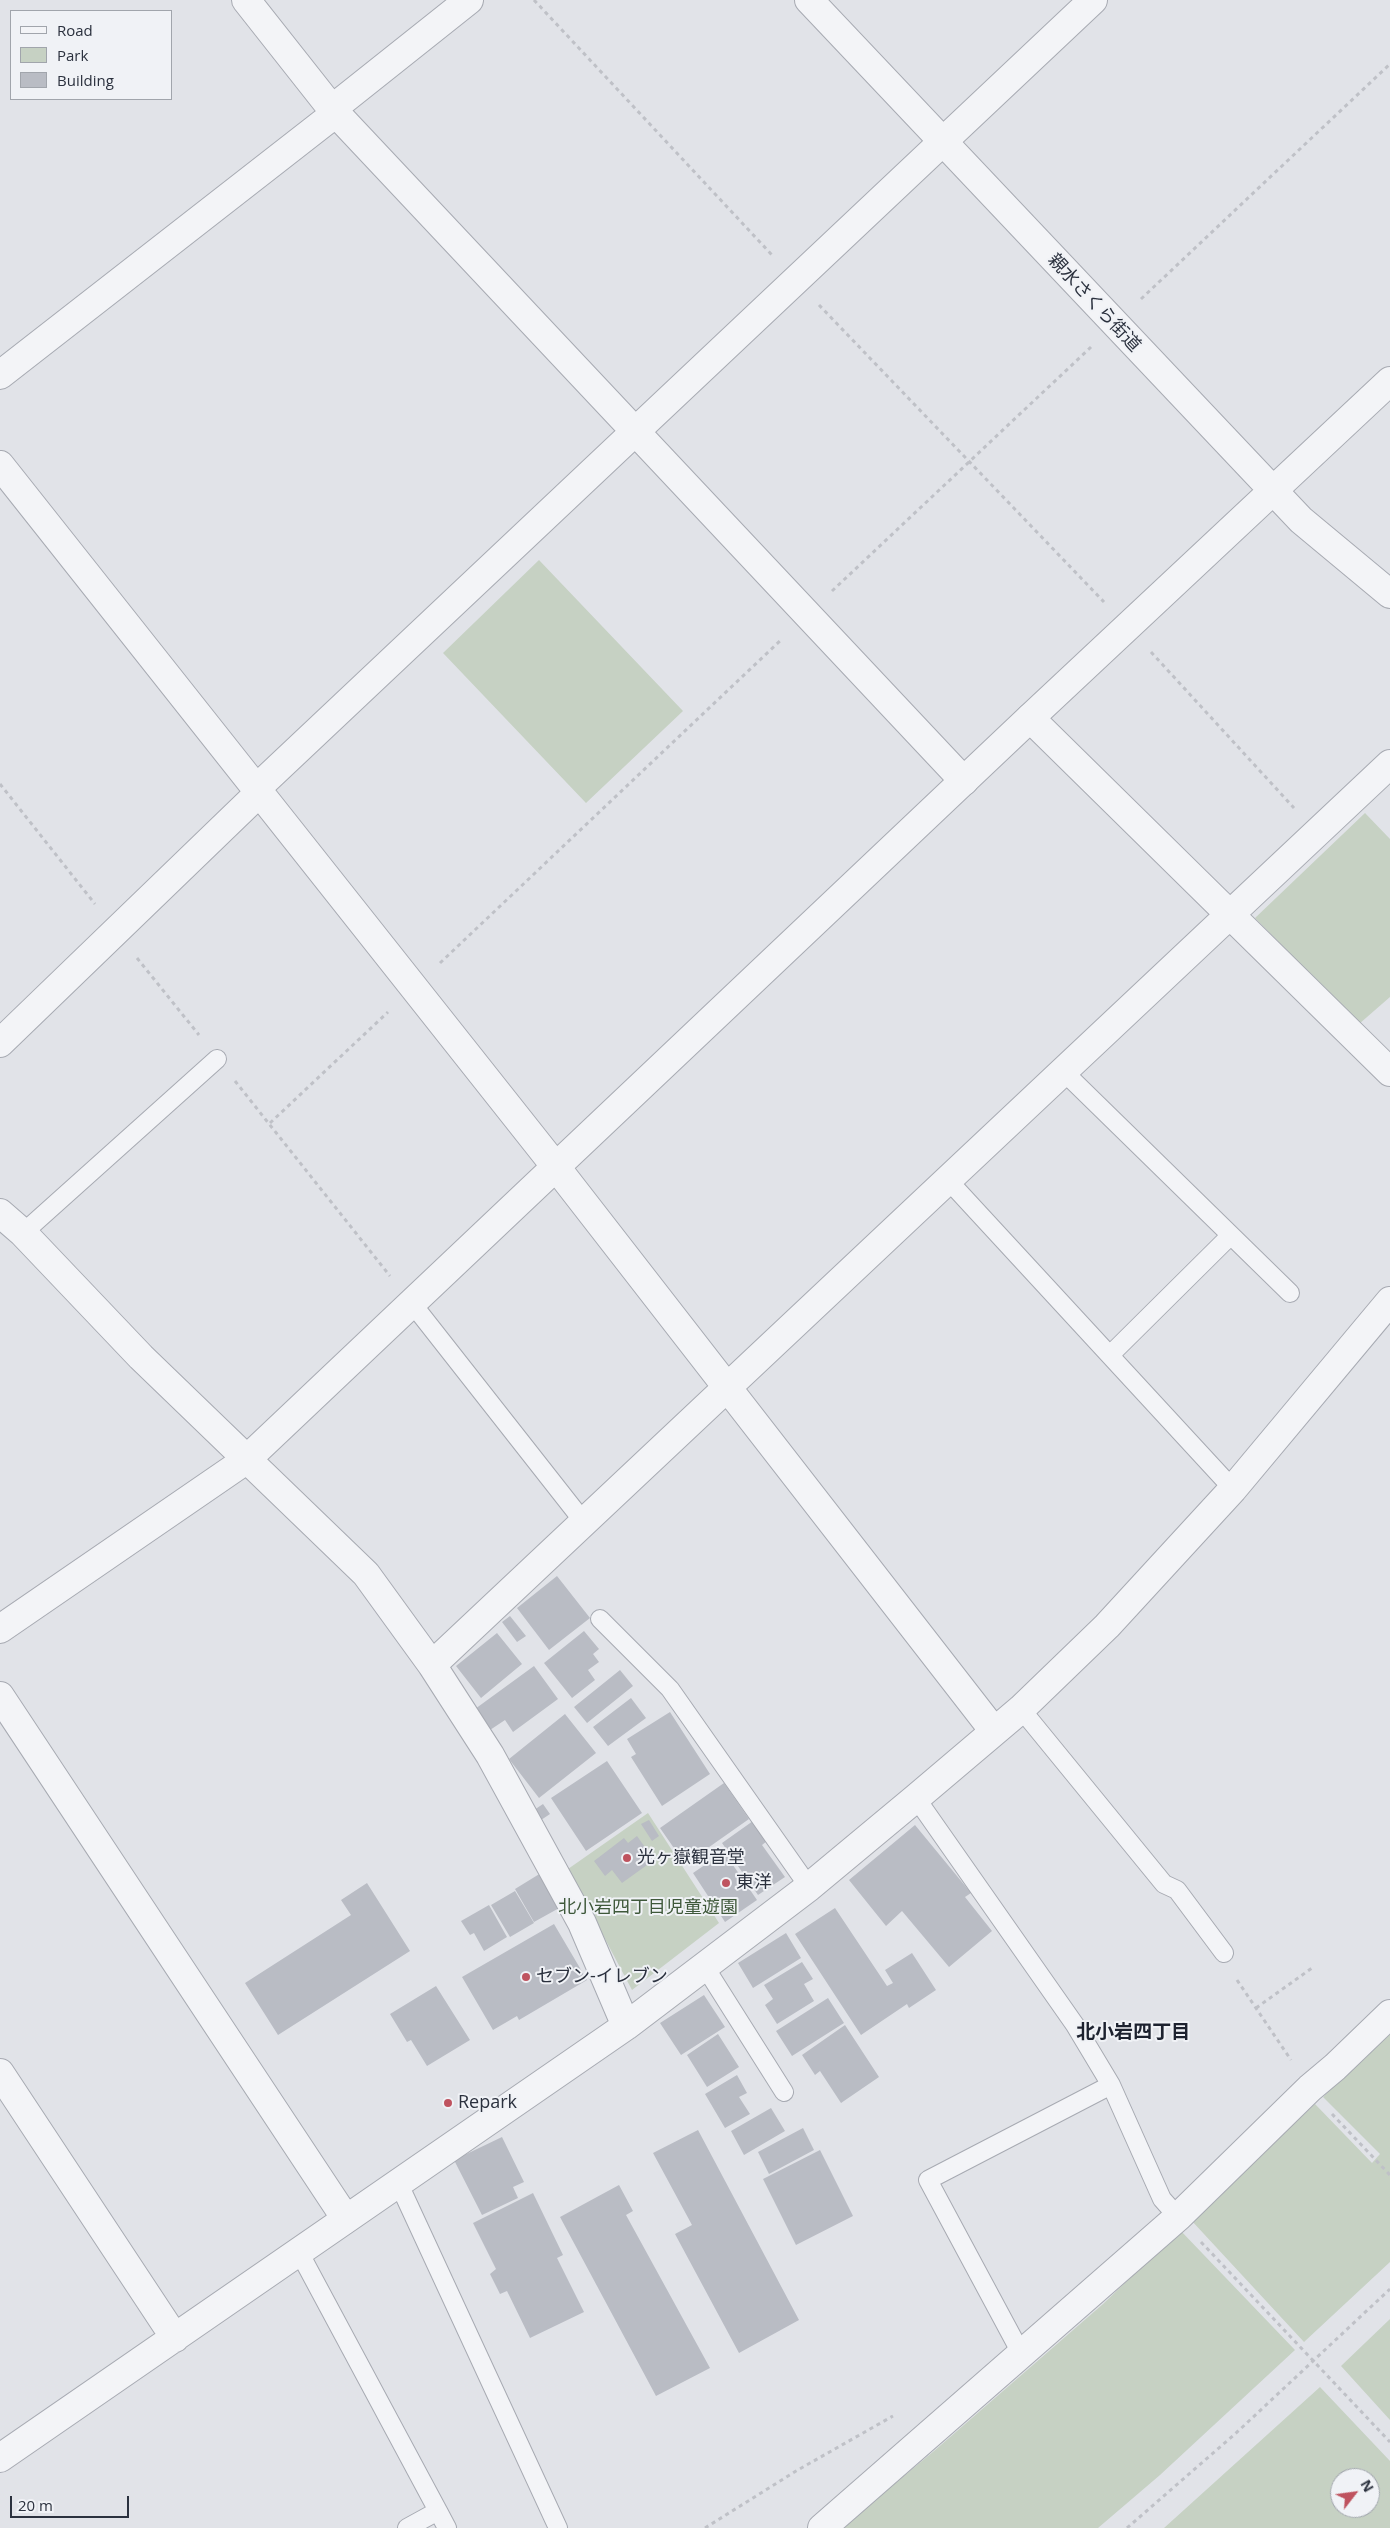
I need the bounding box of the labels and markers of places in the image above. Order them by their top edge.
place label: 光ヶ嶽観音堂 [637,1847,745,1869]
marker: 光ヶ嶽観音堂 [621,1852,633,1864]
place label: 東洋 [736,1872,772,1894]
marker: 東洋 [720,1877,732,1889]
place label: セブン-イレブン [536,1966,668,1988]
marker: セブン-イレブン [520,1971,532,1983]
place label: Repark [458,2092,517,2114]
marker: Repark [442,2097,454,2109]

